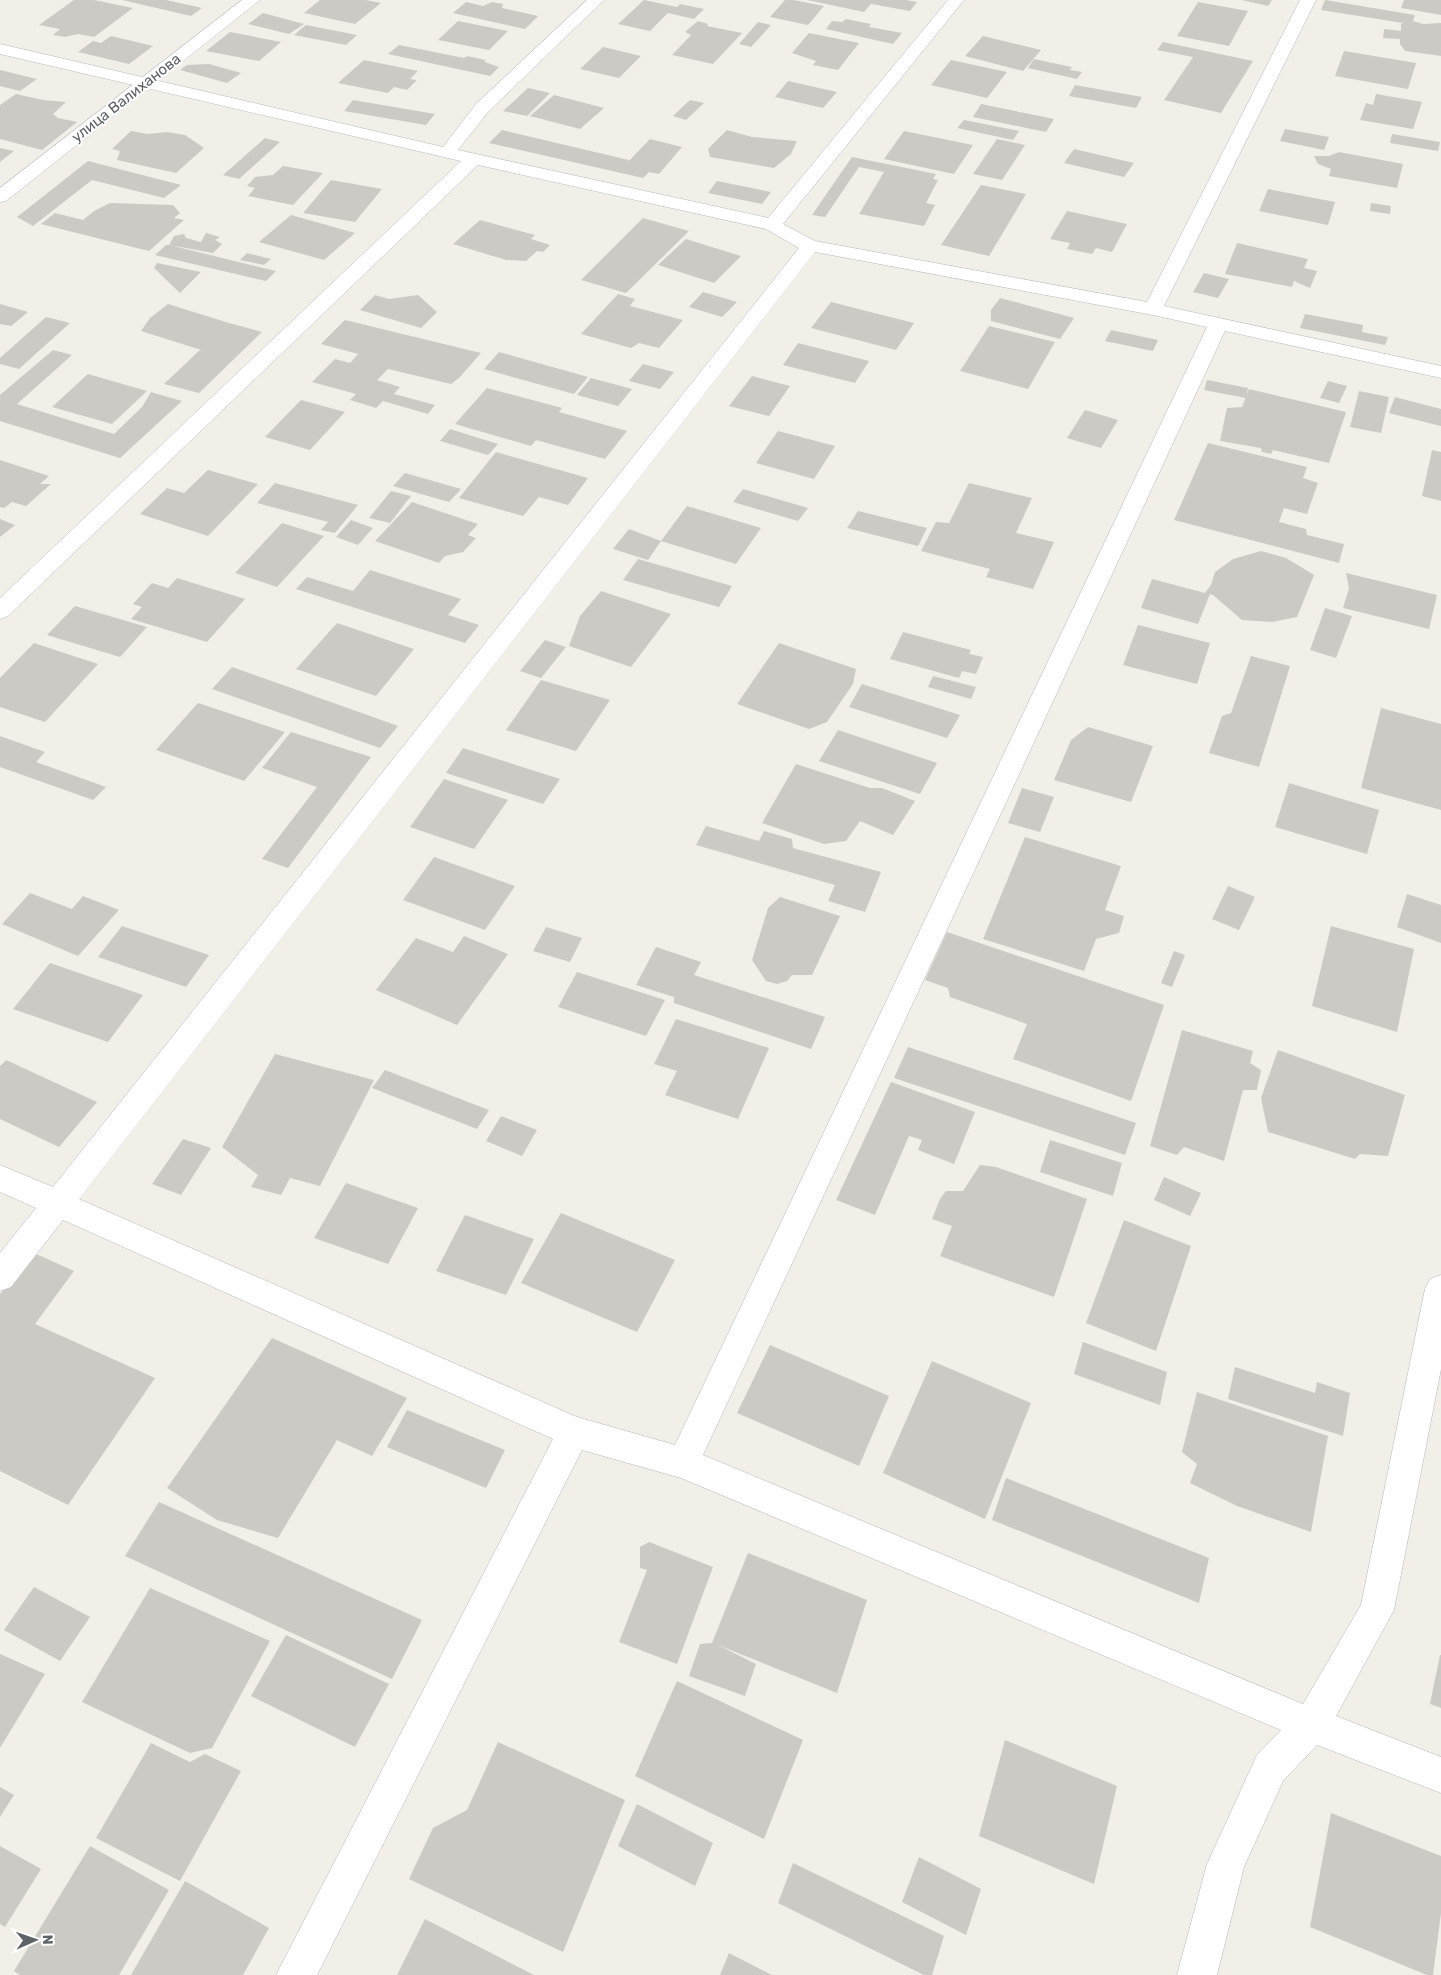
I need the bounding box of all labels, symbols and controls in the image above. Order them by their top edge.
street label: улица Валиханова [68,50,184,146]
north arrow [10,1915,60,1965]
text: N [39,1934,56,1945]

